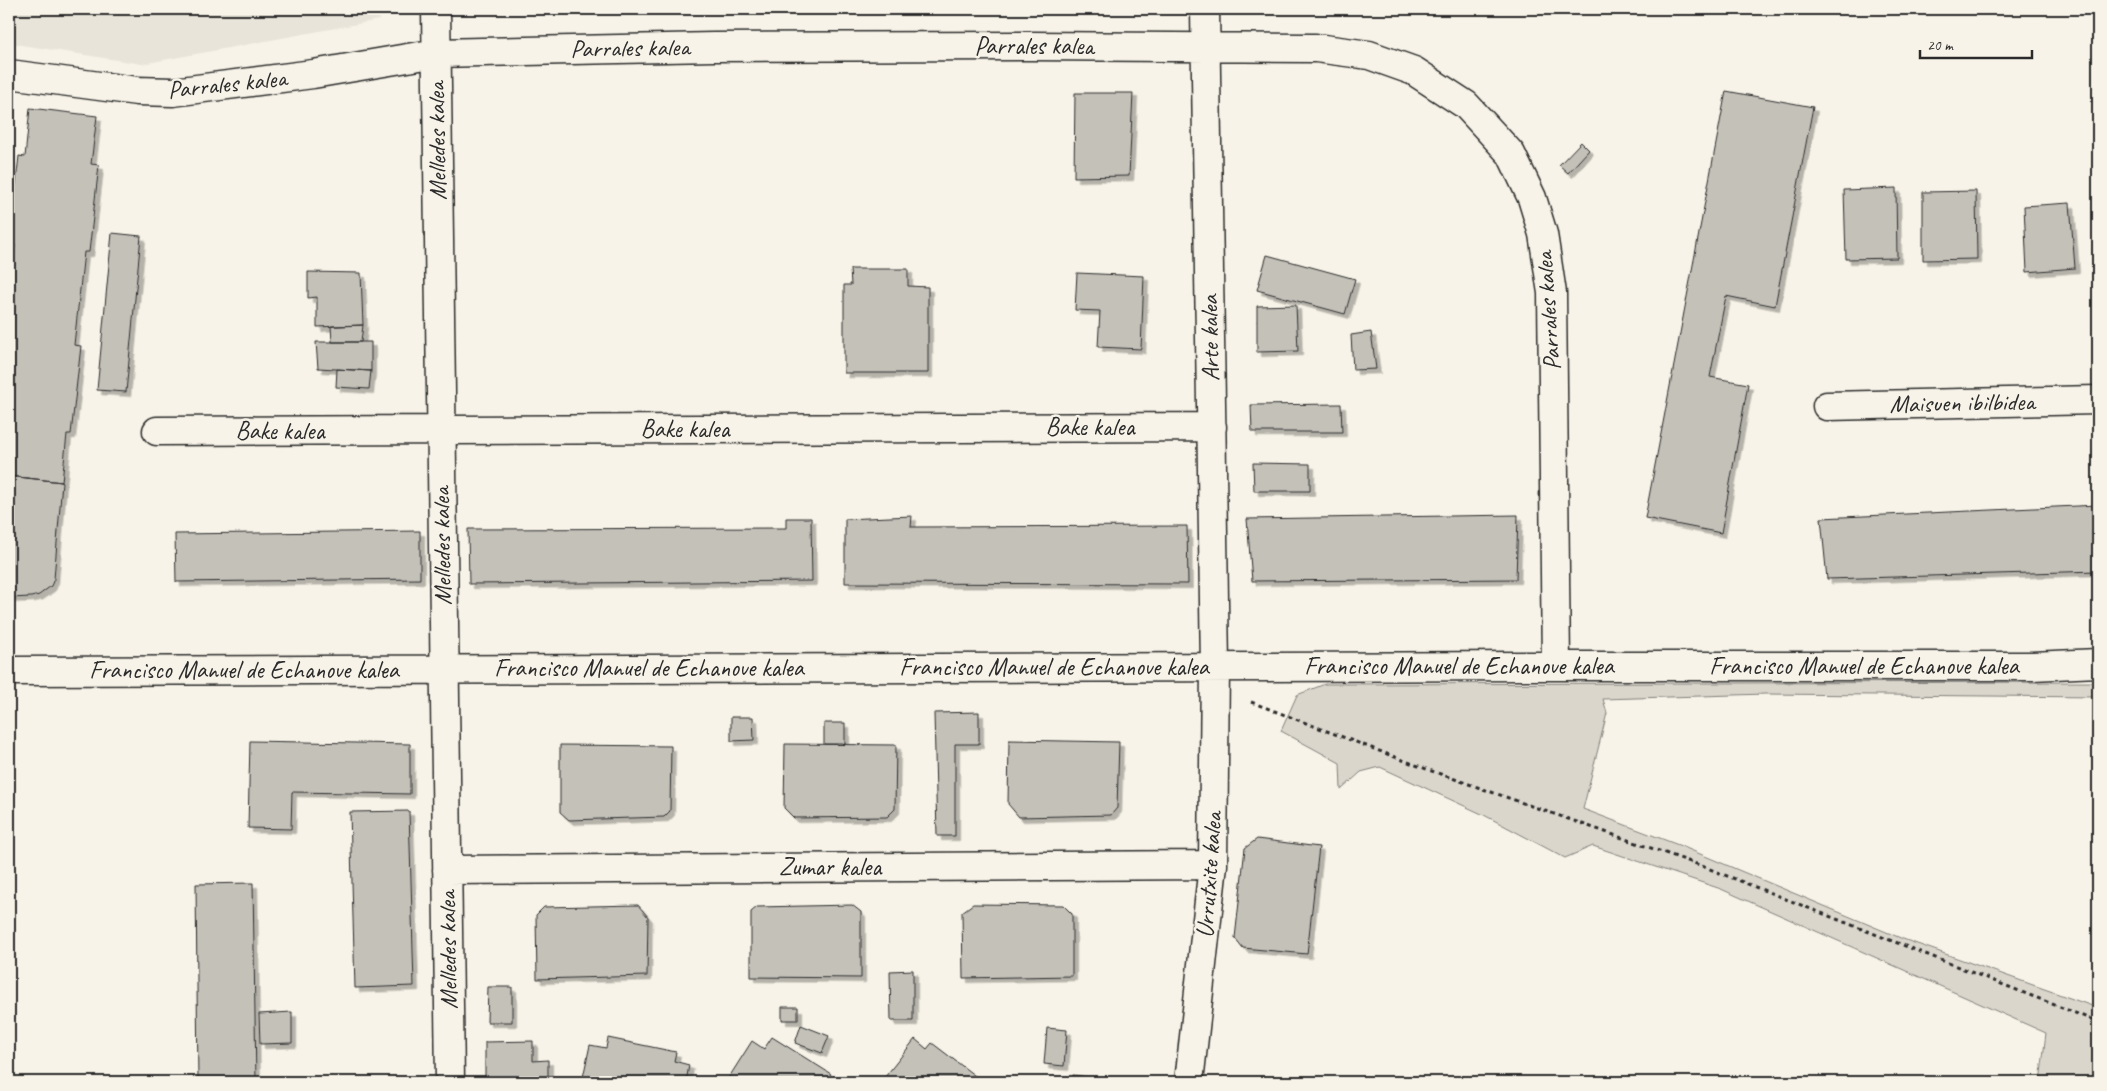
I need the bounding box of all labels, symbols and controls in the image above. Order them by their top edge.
scale bar [1920,28,2032,60]
street label: Parrales kalea [974,30,1096,62]
street label: Parrales kalea [570,31,693,65]
text: 20 m [1927,36,1954,55]
street label: Parrales kalea [166,62,291,106]
street label: Melledes kalea [420,79,454,200]
street label: Parrales kalea [1528,248,1568,372]
street label: Arte kalea [1193,293,1227,381]
street label: Maisuen ibilbidea [1889,386,2038,420]
street label: Bake kalea [1046,411,1136,443]
street label: Bake kalea [641,413,731,445]
street label: Bake kalea [236,415,326,447]
street label: Melledes kalea [425,484,459,605]
street label: Francisco Manuel de Echanove kalea [1304,650,1616,682]
street label: Francisco Manuel de Echanove kalea [1709,650,2021,682]
street label: Francisco Manuel de Echanove kalea [899,651,1211,683]
street label: Francisco Manuel de Echanove kalea [494,652,806,684]
street label: Francisco Manuel de Echanove kalea [89,654,401,686]
street label: Urrutxite kalea [1189,808,1230,939]
street label: Zumar kalea [779,851,883,883]
street label: Melledes kalea [431,888,465,1009]

